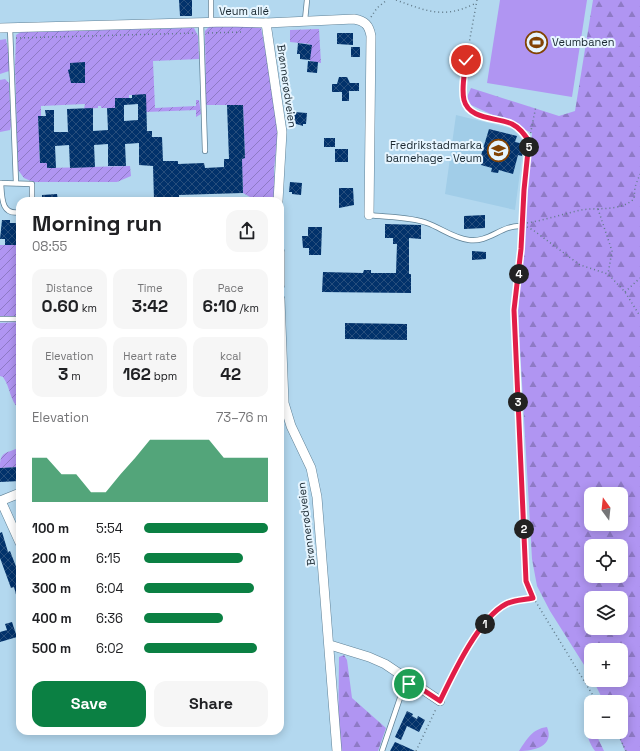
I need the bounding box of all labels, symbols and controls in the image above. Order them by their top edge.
street label: Veum allé [219,4,269,18]
sports icon: Veumbanen [524,29,550,55]
place label: Veumbanen [552,35,615,49]
street label: Brønnerødveien [274,43,300,129]
pin [449,43,483,77]
icon: check [455,49,477,71]
pin: 5 [519,137,539,157]
place label: Fredrikstadmarka barnehage - Veum [386,138,483,165]
school or university icon: Fredrikstadmarka barnehage - Veum [485,138,511,164]
text: 5 [526,140,532,154]
text: Morning run [32,209,162,237]
button: share [226,210,268,252]
text: 08:55 [32,238,67,255]
pin: 4 [509,264,529,284]
text: 4 [516,267,523,281]
text: Distance [46,281,93,295]
text: Time [137,281,163,295]
text: Pace [218,281,244,295]
text: 0.60 [42,295,79,317]
text: 3:42 [132,295,168,317]
text: 6:10 [202,295,237,317]
text: km [79,301,97,315]
text: /km [237,301,259,315]
text: Elevation [45,349,93,363]
text: Heart rate [123,349,177,363]
text: kcal [220,349,241,363]
text: 3 [58,363,68,385]
text: 162 [123,363,151,385]
text: 42 [220,363,241,385]
text: m [68,369,81,383]
text: bpm [151,369,177,383]
pin: 3 [508,392,528,412]
text: 3 [515,395,521,409]
text: Elevation [32,409,89,426]
text: 73–76 m [216,409,268,426]
street label: Brønnerødveien [294,481,318,567]
north arrow [584,487,628,531]
map controls [584,487,628,739]
pin: 2 [514,519,534,539]
text: 100 m [32,520,69,537]
text: 5:54 [96,520,123,537]
text: 2 [521,522,527,536]
button: locate [584,539,628,583]
text: 200 m [32,550,71,567]
text: 6:15 [96,550,120,567]
text: 300 m [32,580,71,597]
text: 6:04 [96,580,124,597]
button: layers [584,591,628,635]
text: 400 m [32,610,72,627]
text: 6:36 [96,610,123,627]
pin: 1 [475,614,495,634]
text: 1 [483,617,487,631]
text: 500 m [32,640,71,657]
text: 6:02 [96,640,123,657]
button: + [584,643,628,687]
pin [392,667,426,701]
icon: arrive [398,673,420,695]
button: Save [32,681,146,727]
button: Share [154,681,268,727]
button: − [584,695,628,739]

